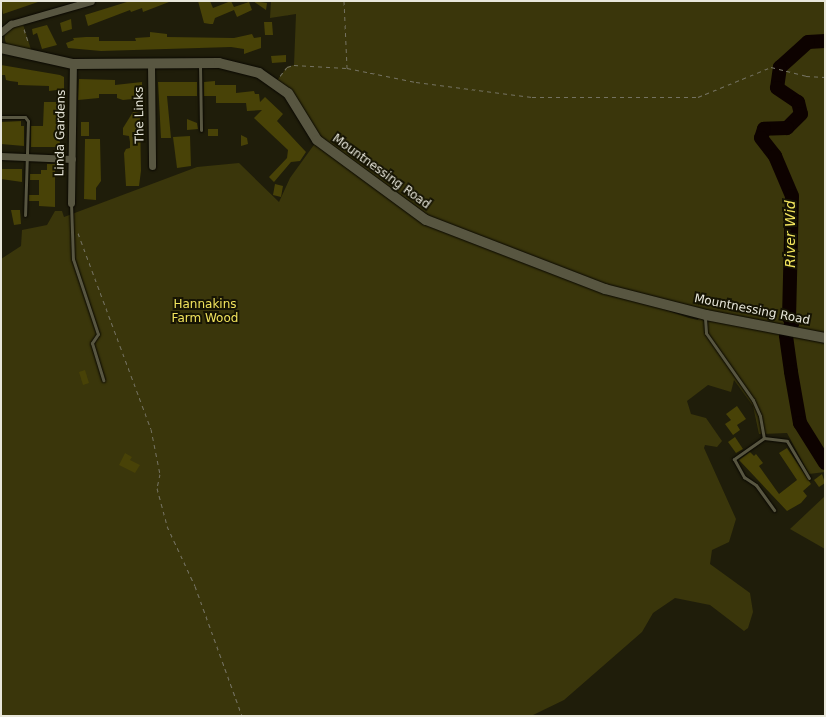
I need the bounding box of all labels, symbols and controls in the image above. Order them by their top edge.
street label: The Links [132,86,148,144]
street label: Linda Gardens [53,90,69,176]
street label: Mountnessing Road [329,132,433,212]
water label: River Wid [782,200,798,268]
street label: Mountnessing Road [693,292,811,328]
park label: Hannakins Farm Wood [172,298,238,326]

